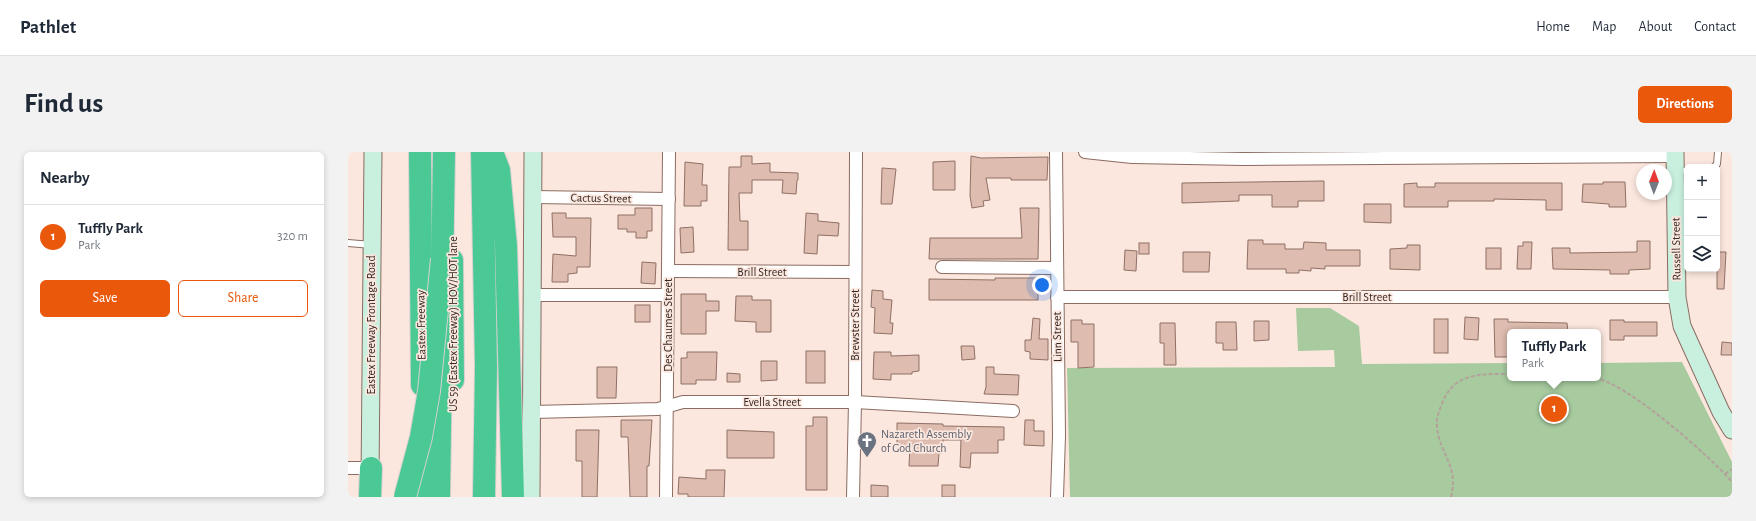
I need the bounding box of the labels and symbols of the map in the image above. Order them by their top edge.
north arrow [1636,164,1672,200]
street label: Cactus Street [570,191,632,205]
street label: Russell Street [1669,217,1683,281]
street label: US 59 (Eastex Freeway) HOV/HOT lane [447,236,460,412]
street label: Eastex Freeway Frontage Road [365,255,378,395]
street label: Brill Street [737,266,787,278]
your location [1032,275,1052,295]
street label: Des Chaumes Street [662,278,674,372]
street label: Brewster Street [849,289,861,361]
street label: Eastex Freeway [414,290,429,360]
street label: Brill Street [1342,291,1392,303]
street label: Linn Street [1051,312,1063,362]
pin: 1 [1541,394,1567,424]
street label: Evella Street [743,396,801,408]
place label: Nazareth Assembly of God Church [881,428,972,454]
church icon: Nazareth Assembly of God Church [856,430,878,458]

